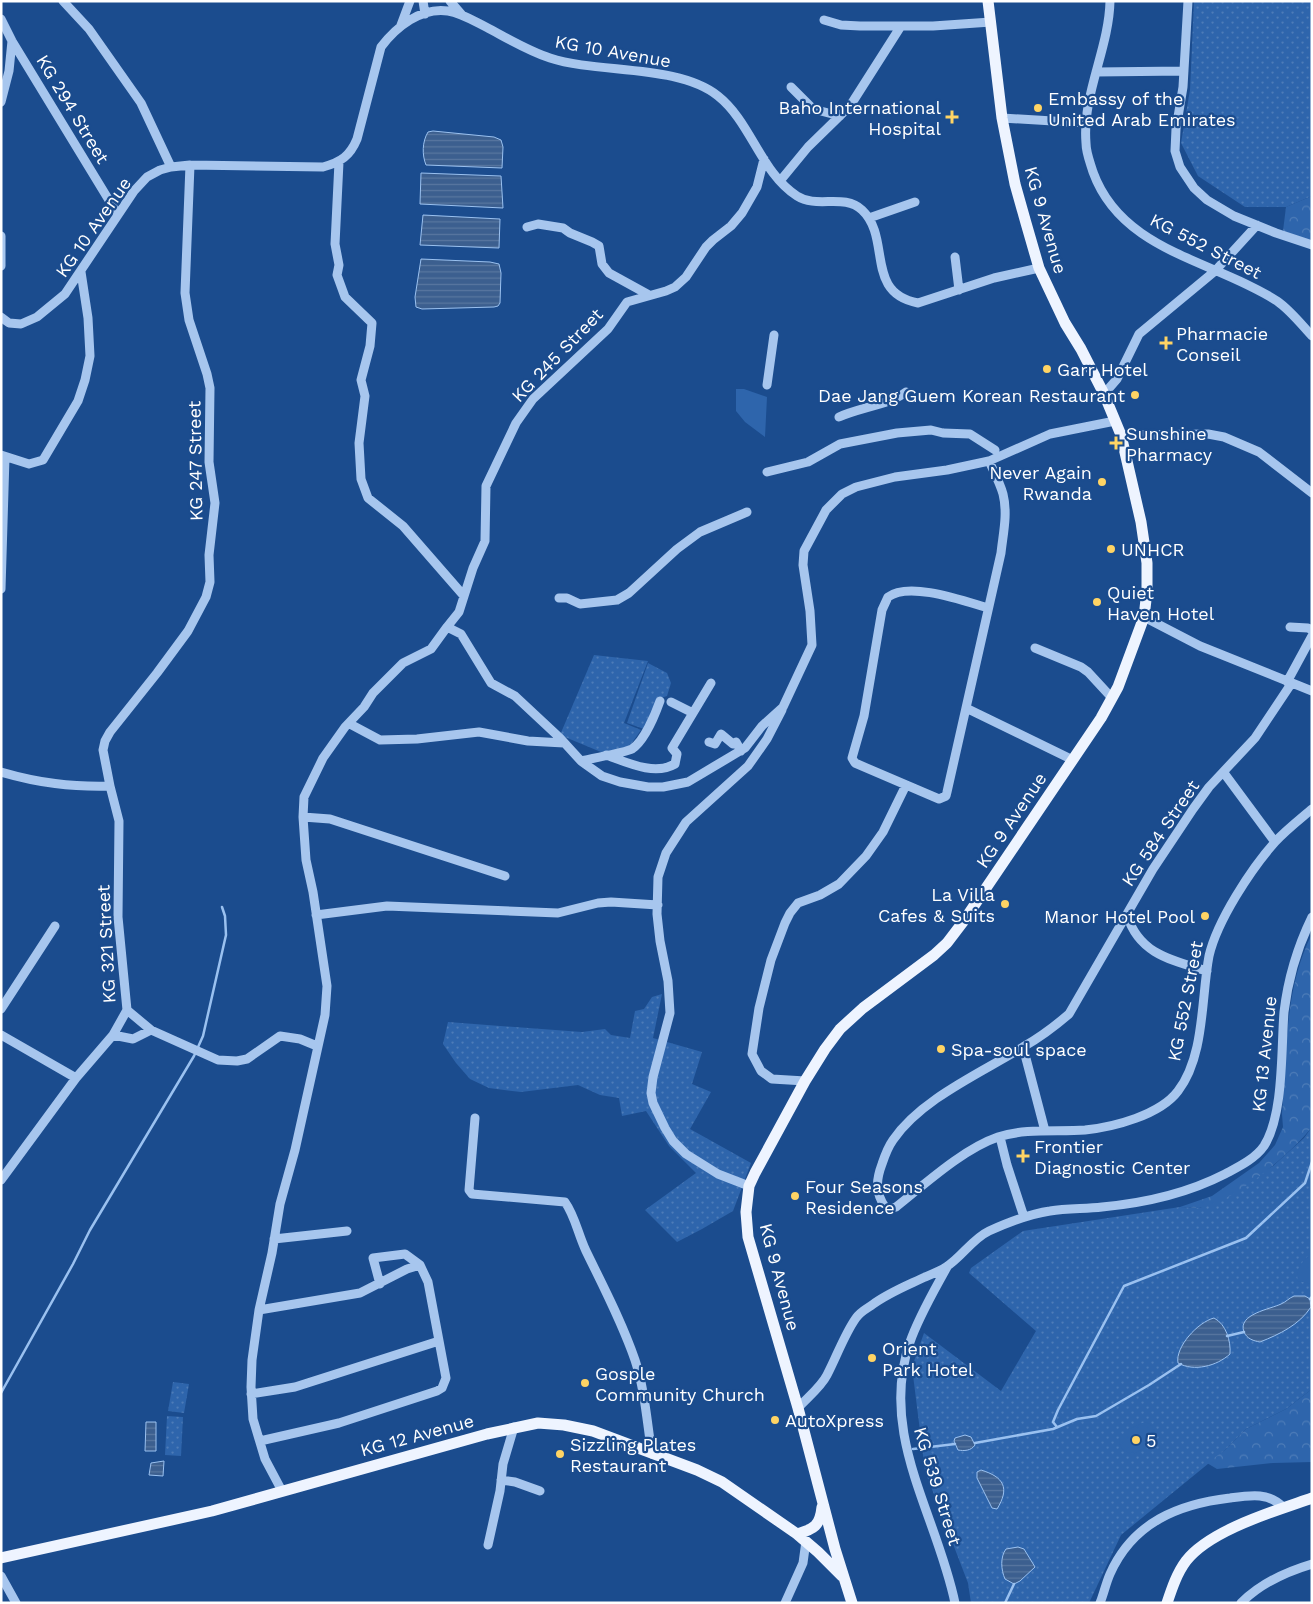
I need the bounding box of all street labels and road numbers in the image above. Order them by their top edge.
street label: KG 10 Avenue [553,30,673,72]
street label: KG 294 Street [32,51,114,168]
street label: KG 9 Avenue [1021,164,1071,276]
street label: KG 10 Avenue [51,173,135,281]
street label: KG 552 Street [1147,209,1266,283]
street label: KG 245 Street [507,303,607,406]
street label: KG 247 Street [183,400,207,521]
street label: KG 9 Avenue [971,768,1051,872]
street label: KG 584 Street [1117,776,1203,890]
street label: KG 321 Street [92,884,120,1004]
street label: KG 552 Street [1163,939,1207,1063]
street label: KG 13 Avenue [1247,995,1281,1113]
street label: KG 9 Avenue [756,1221,804,1333]
street label: KG 12 Avenue [358,1410,476,1460]
street label: KG 539 Street [910,1424,966,1548]

